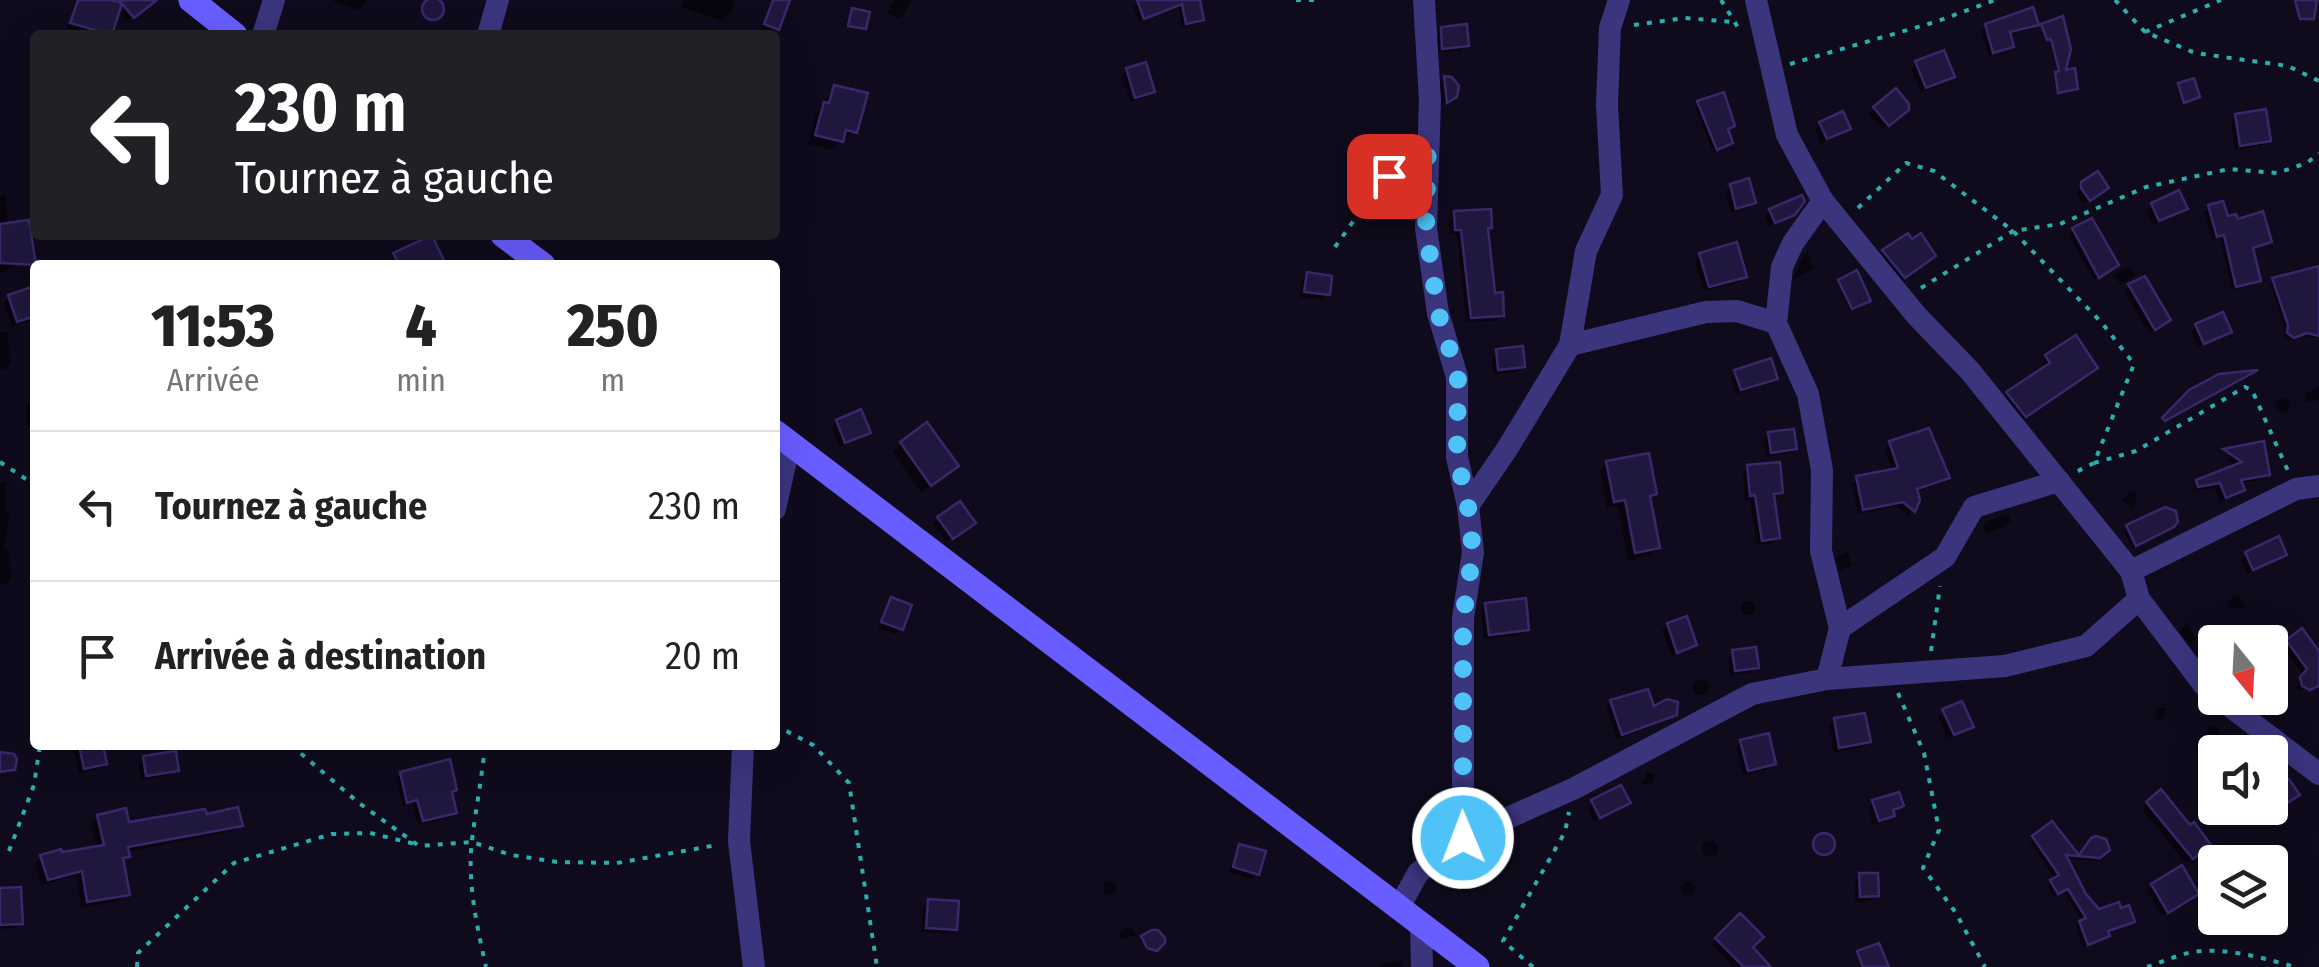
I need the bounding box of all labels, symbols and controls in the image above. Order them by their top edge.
text: 230 m [235,66,407,150]
icon: left [70,70,200,200]
pin [1347,134,1432,219]
icon: arrive [1362,149,1417,204]
text: Tournez à gauche [235,151,554,205]
text: 11:53 [151,290,275,362]
text: 4 [405,290,437,362]
text: 250 [567,290,659,362]
text: Arrivée [167,361,260,399]
text: min [396,361,446,399]
text: m [601,361,625,399]
icon: left [70,479,125,534]
text: Tournez à gauche [155,483,427,529]
text: 230 m [648,483,740,529]
north arrow [2198,625,2288,715]
map controls [2198,625,2288,935]
icon: arrive [70,629,125,684]
text: Arrivée à destination [155,633,486,679]
text: 20 m [665,633,740,679]
button: sound [2198,735,2288,825]
position arrow [1411,786,1515,890]
button: layers [2198,845,2288,935]

